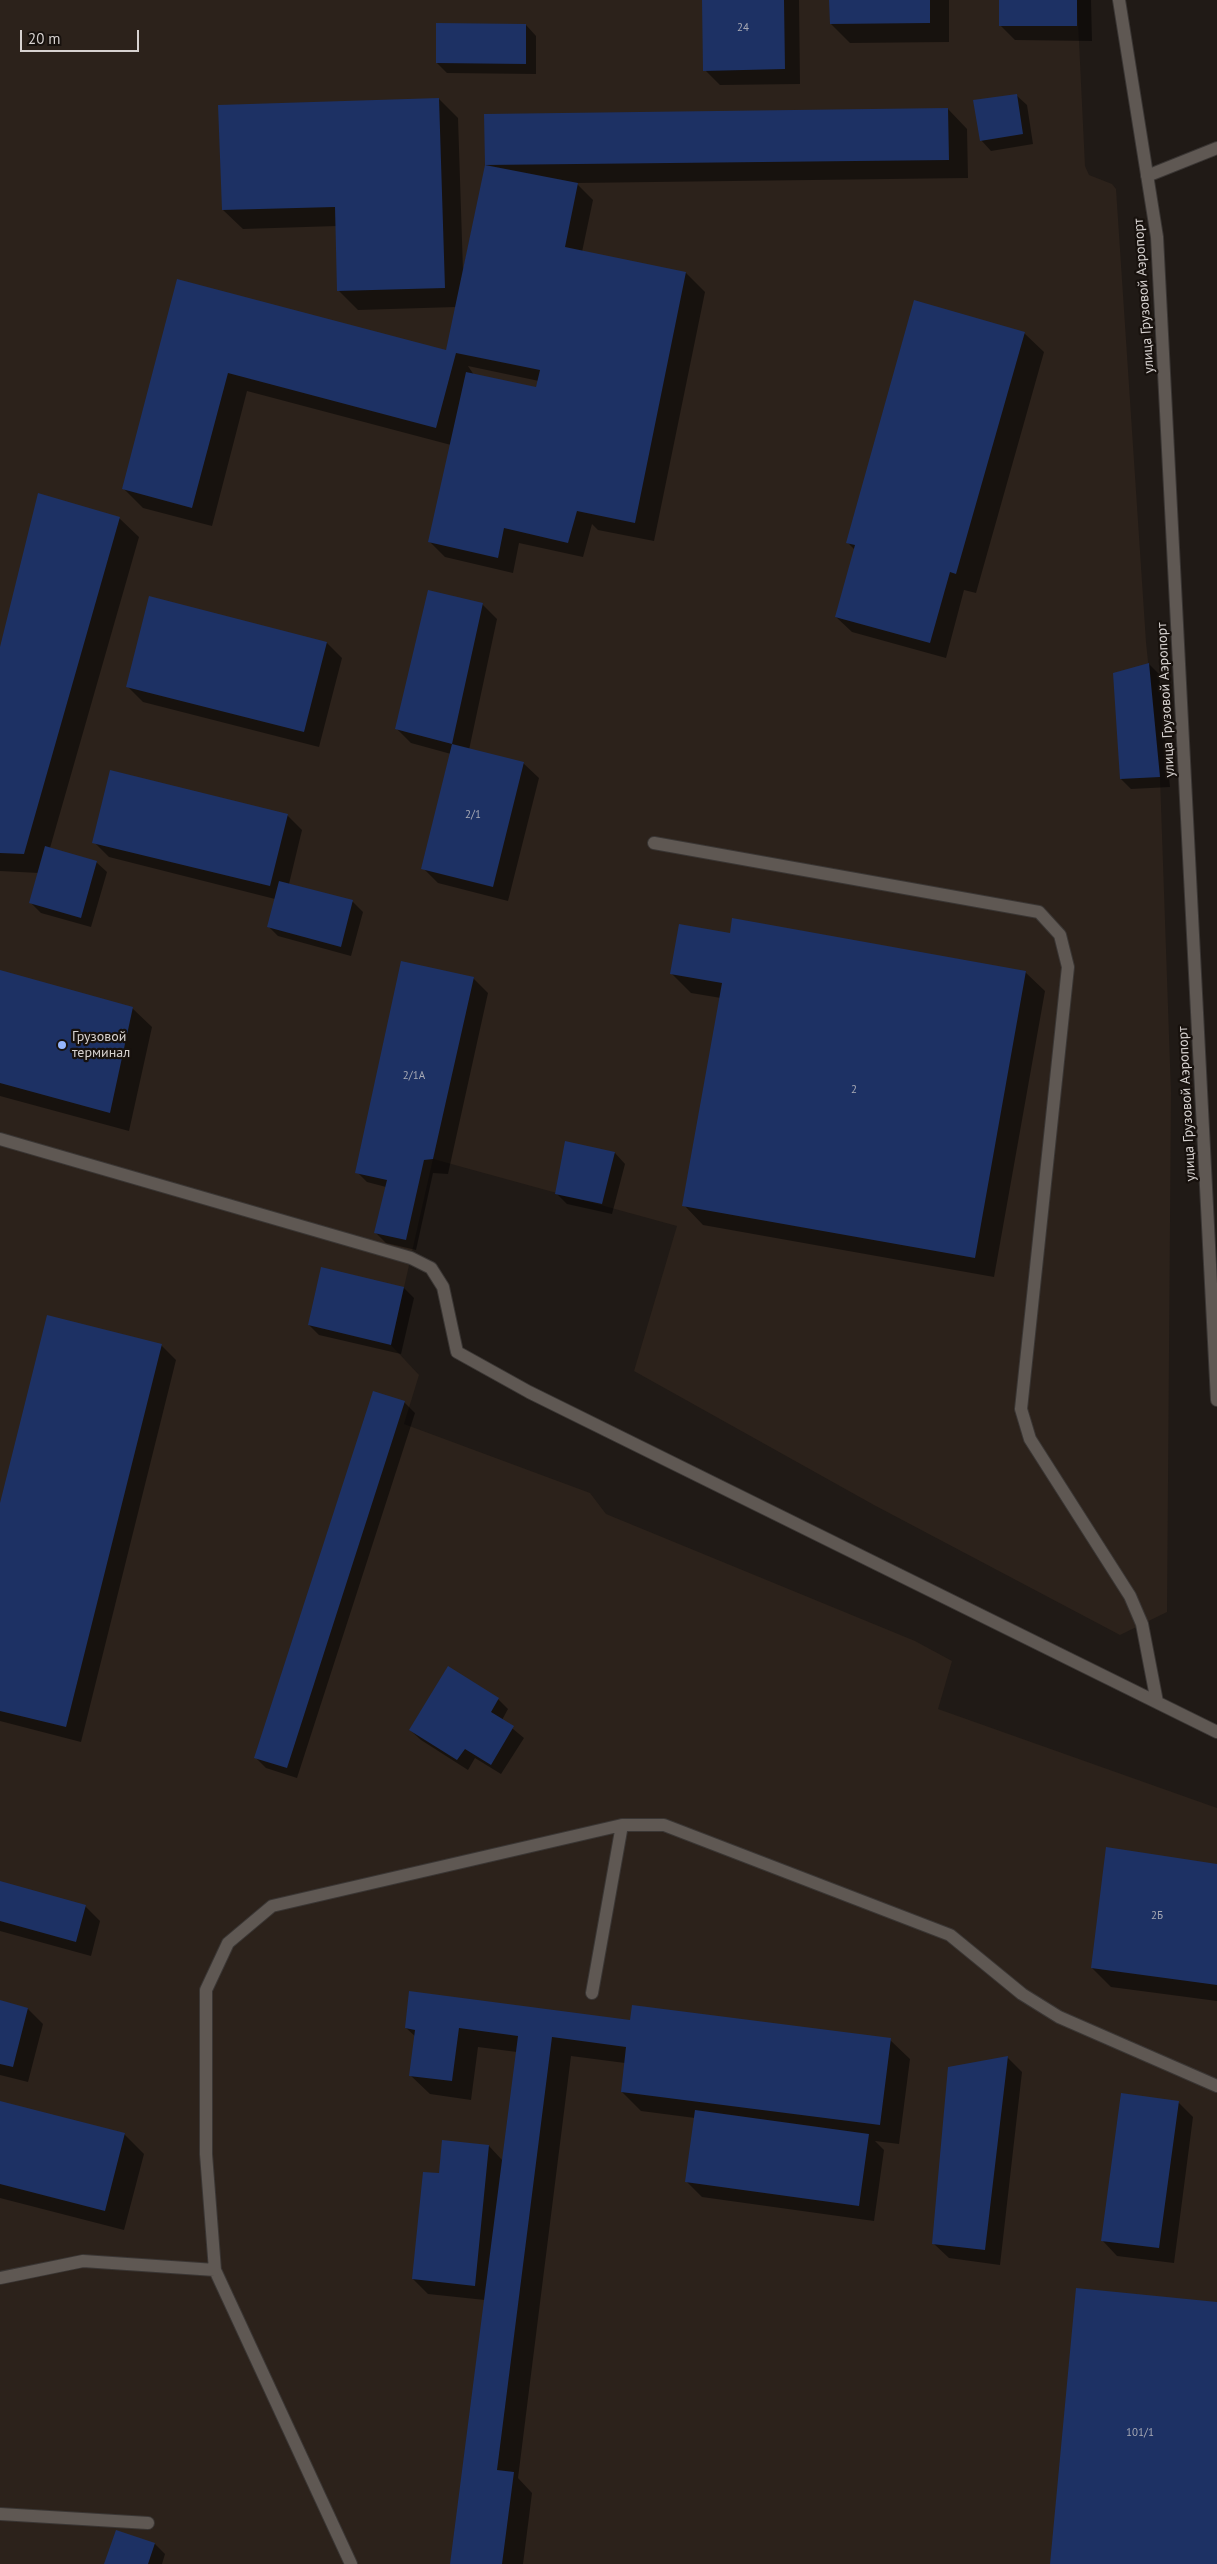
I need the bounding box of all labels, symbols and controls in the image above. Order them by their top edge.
scale bar [22,20,141,52]
house number: 24 [737,21,749,35]
text: 20 m [28,29,61,48]
street label: улица Грузовой Аэропорт [1130,218,1158,374]
street label: улица Грузовой Аэропорт [1154,622,1178,778]
house number: 2/1 [465,808,481,822]
street label: улица Грузовой Аэропорт [1175,1026,1199,1182]
place label: Грузовой терминал [72,1029,130,1062]
marker: Грузовой терминал [56,1039,68,1051]
house number: 2/1А [403,1069,425,1083]
house number: 2 [851,1083,857,1097]
house number: 2Б [1151,1909,1163,1923]
house number: 101/1 [1126,2426,1154,2440]

